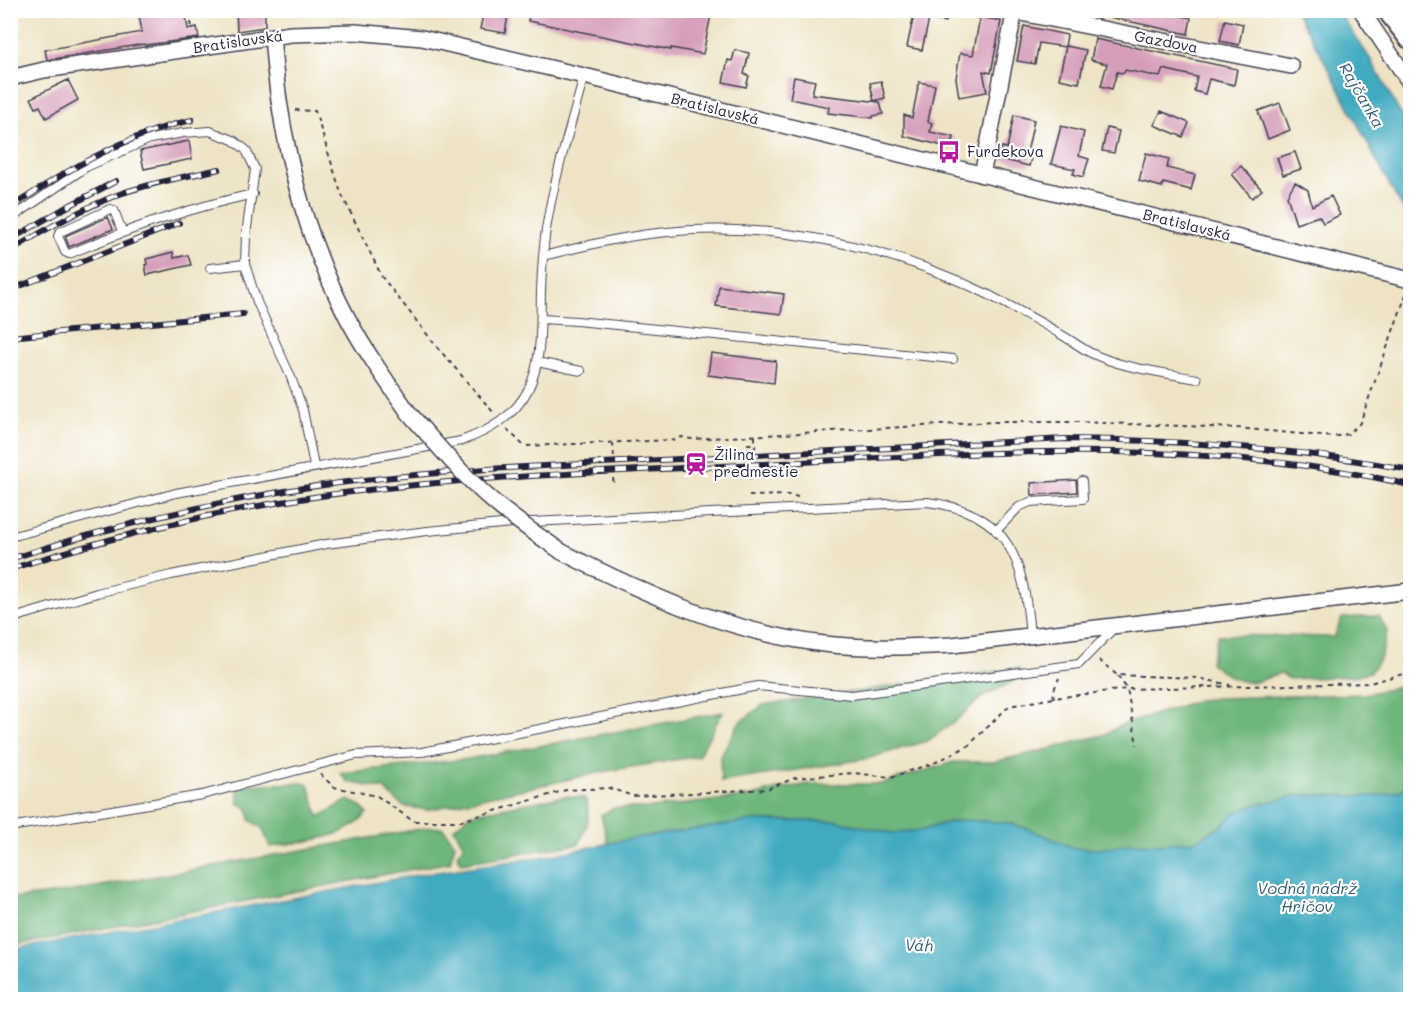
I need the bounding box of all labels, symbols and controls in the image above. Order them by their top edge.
street label: Bratislavská [192,25,284,57]
street label: Gazdova [1133,25,1200,57]
water label: Rajčanka [1335,58,1390,131]
street label: Bratislavská [669,87,761,129]
bus stop icon: Furdekova [936,139,962,165]
place label: Furdekova [967,141,1044,161]
street label: Bratislavská [1141,203,1233,245]
place label: Žilina predmestie [714,444,799,481]
station icon: Žilina predmestie [683,451,709,477]
water label: Vodná nádrž Hričov [1257,877,1357,916]
water label: Váh [904,934,934,955]

